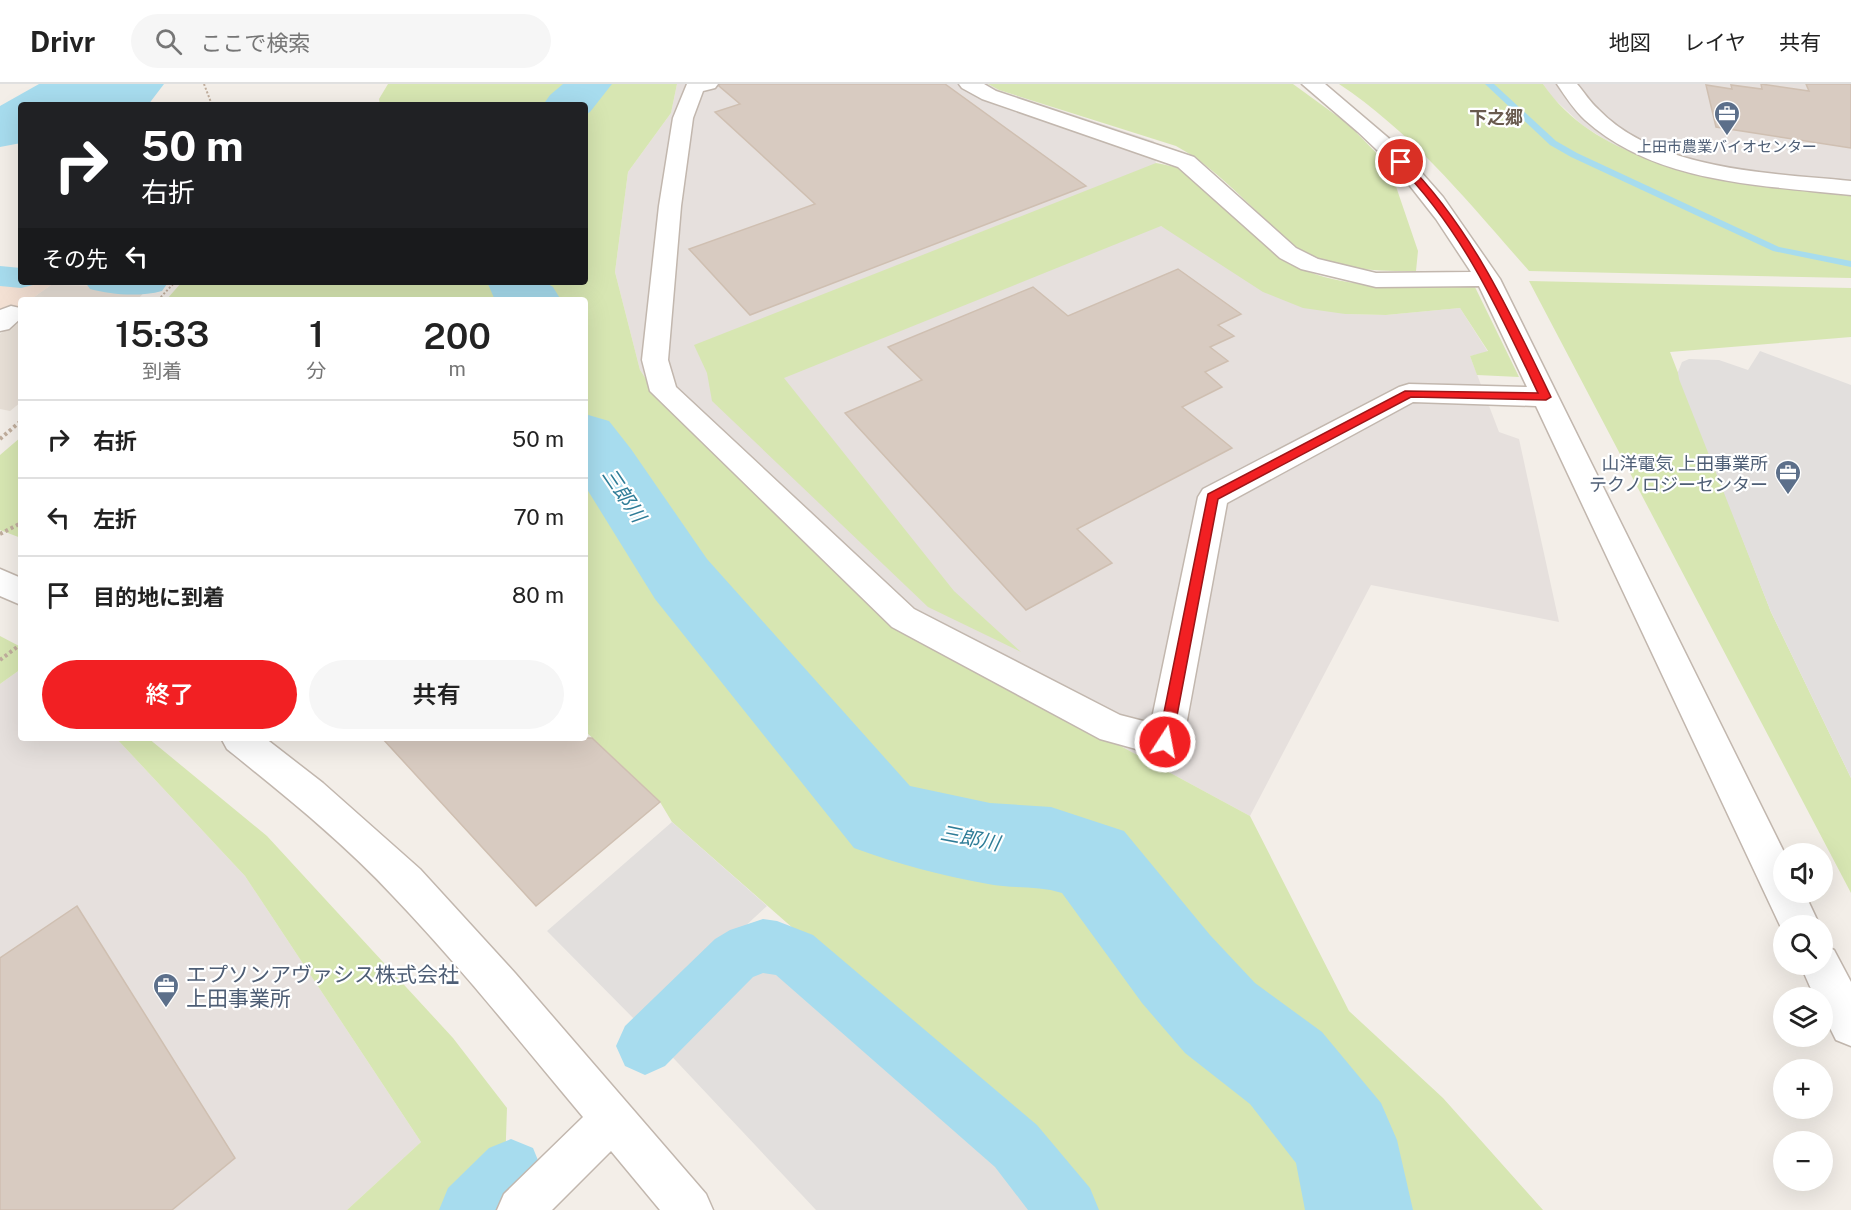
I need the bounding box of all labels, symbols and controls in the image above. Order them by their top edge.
search box [131,14,551,68]
text: Drivr [30,25,95,58]
icon: search [152,25,185,58]
text: ここで検索 [200,30,310,56]
text: 地図 [1609,30,1651,55]
text: レイヤ [1684,30,1746,55]
text: 共有 [1779,30,1821,55]
office icon: 上田市農業バイオセンター [1712,99,1742,137]
district label: 下之郷 [1469,107,1523,128]
text: 50 m [141,121,244,170]
icon: right [42,126,120,204]
pin [1375,136,1426,187]
place label: 上田市農業バイオセンター [1637,138,1817,155]
icon: arrive [1384,145,1417,178]
text: 右折 [141,176,195,208]
icon: left [120,240,153,273]
text: その先 [42,246,108,272]
text: 15:33 [115,313,209,355]
text: 1 [309,313,324,355]
text: 200 [424,315,491,357]
text: m [449,357,466,381]
text: 到着 [142,359,182,383]
text: 分 [306,359,326,383]
icon: right [42,423,75,456]
text: 50 m [512,426,564,452]
text: 右折 [93,428,137,454]
place label: 山洋電気 上田事業所 テクノロジーセンター [1589,453,1768,495]
office icon: 山洋電気 上田事業所 テクノロジーセンター [1773,458,1803,496]
water label: 三郎川 [597,463,652,528]
icon: left [42,501,75,534]
text: 70 m [513,504,564,530]
text: 左折 [93,506,137,532]
icon: arrive [42,579,75,612]
text: 80 m [512,582,564,608]
text: 目的地に到着 [93,584,225,610]
button: 終了 [42,660,297,729]
button: 共有 [309,660,564,729]
position arrow [1133,710,1197,774]
water label: 三郎川 [938,820,1004,856]
map controls [1773,843,1833,1191]
button: sound [1773,843,1833,903]
button: search [1773,915,1833,975]
place label: エプソンアヴァシス株式会社 上田事業所 [186,962,459,1011]
office icon: エプソンアヴァシス株式会社 上田事業所 [151,971,181,1009]
button: layers [1773,987,1833,1047]
button: + [1773,1059,1833,1119]
button: − [1773,1131,1833,1191]

